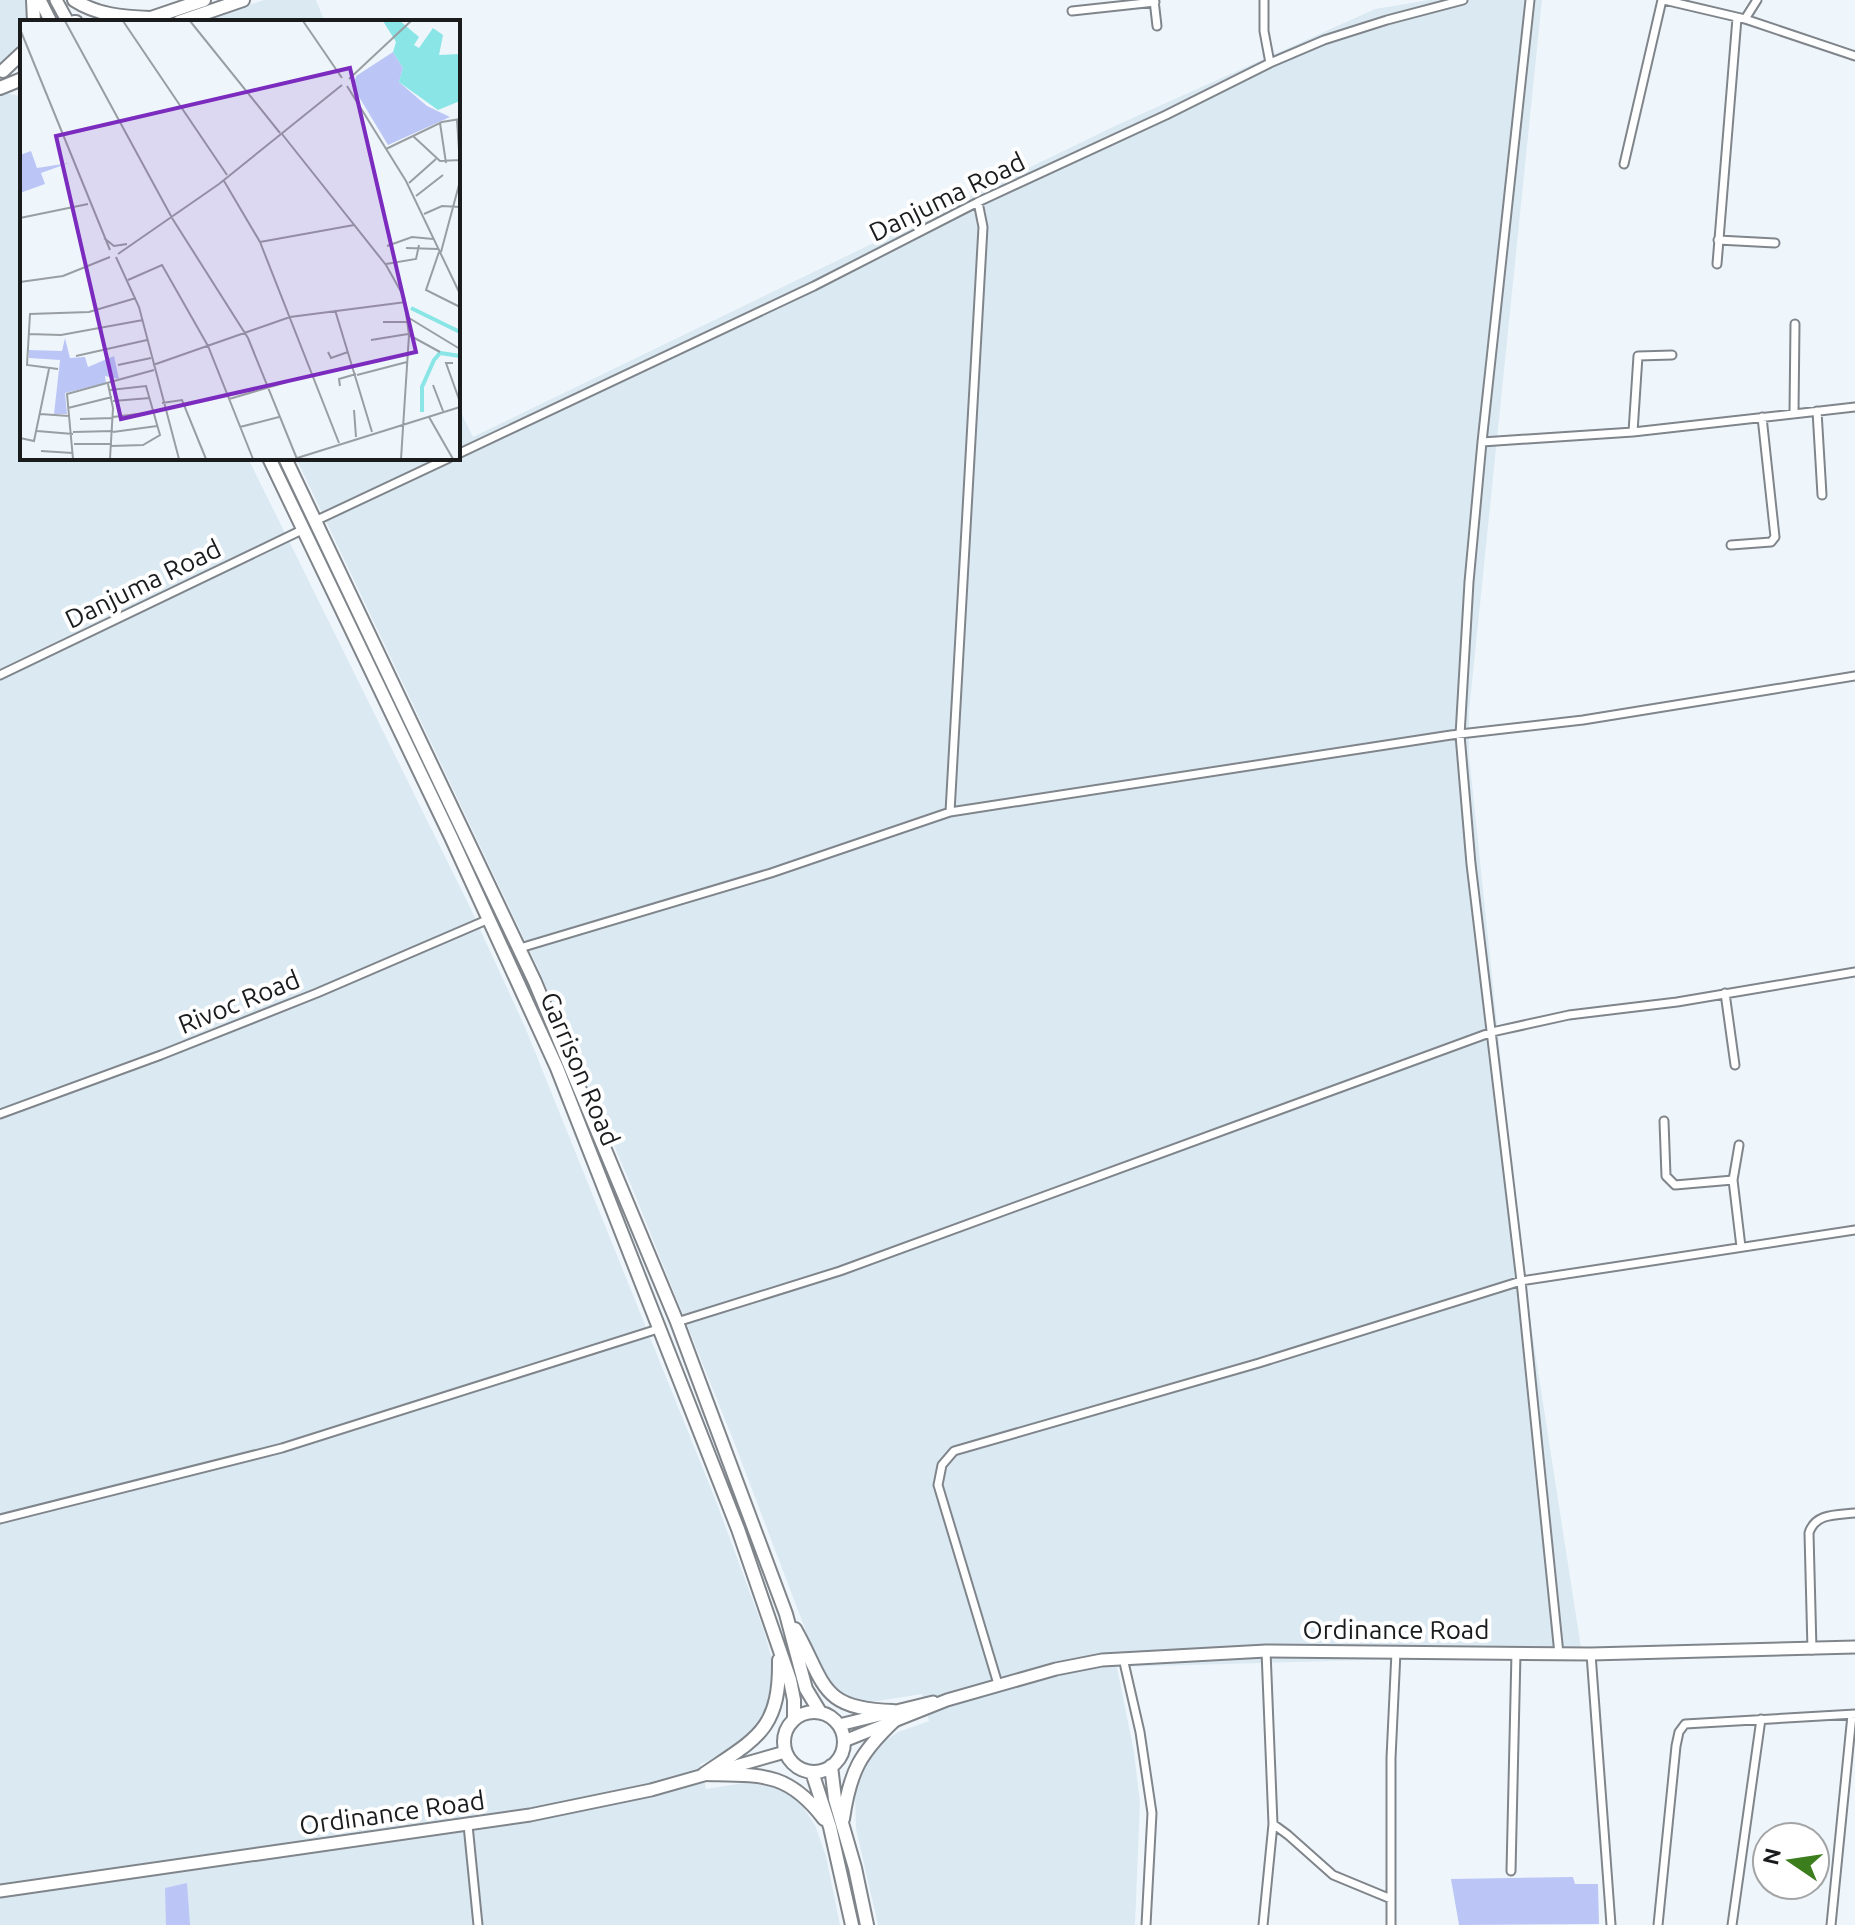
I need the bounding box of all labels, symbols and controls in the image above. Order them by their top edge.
inset map [20,20,460,460]
street label: Danjuma Road [864,146,1029,247]
street label: Danjuma Road [60,533,225,634]
street label: Rivoc Road [174,964,304,1039]
street label: Garrison Road [535,988,626,1150]
street label: Ordinance Road [1303,1615,1489,1644]
street label: Ordinance Road [297,1785,486,1840]
north arrow [1751,1821,1831,1901]
text: N [1757,1846,1785,1867]

